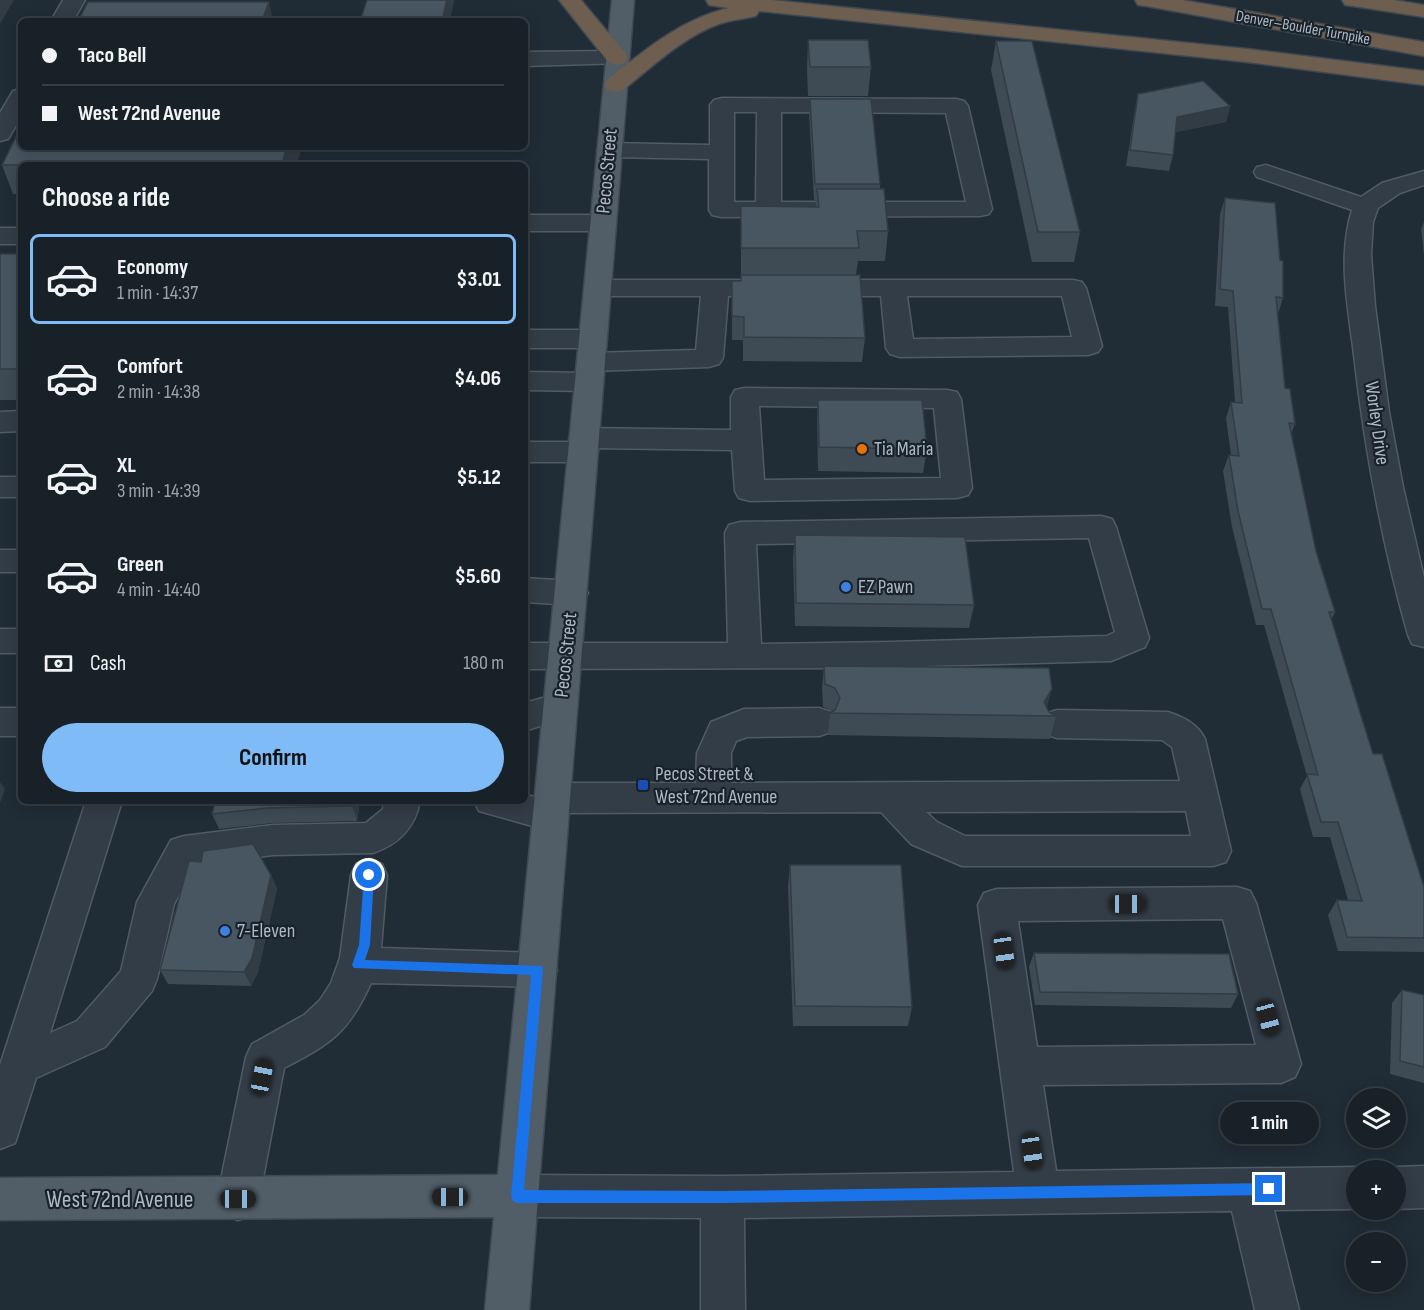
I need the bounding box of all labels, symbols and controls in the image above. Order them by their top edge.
street label: Denver–Boulder Turnpike [1234,7,1372,49]
text: Taco Bell [78,42,146,69]
text: West 72nd Avenue [78,100,221,127]
street label: Pecos Street [591,127,623,215]
text: Choose a ride [42,182,170,214]
icon: car [45,252,99,306]
text: Economy [117,254,188,281]
text: $3.01 [456,266,501,293]
text: 1 min · 14:37 [117,281,198,305]
icon: car [45,351,99,405]
text: Comfort [117,353,183,380]
text: $4.06 [454,365,501,392]
text: 2 min · 14:38 [117,380,200,404]
street label: Worley Drive [1359,380,1395,466]
place label: Tia Maria [874,437,933,461]
marker: Tia Maria [855,442,869,456]
icon: car [45,450,99,504]
text: XL [117,452,136,479]
text: $5.12 [456,464,501,491]
text: 3 min · 14:39 [117,479,200,503]
icon: car [45,549,99,603]
text: Green [117,551,164,578]
text: $5.60 [455,563,501,590]
place label: EZ Pawn [858,575,913,599]
text: 4 min · 14:40 [117,578,200,602]
marker: EZ Pawn [839,580,853,594]
street label: Pecos Street [550,611,582,699]
icon: cash [42,647,75,680]
text: Cash [90,650,126,677]
text: 180 m [463,651,504,675]
button: Confirm [42,723,504,792]
place label: Pecos Street & West 72nd Avenue [655,762,777,809]
marker: Pecos Street & West 72nd Avenue [636,778,650,792]
route start [355,861,382,888]
car [1110,895,1146,913]
place label: 7-Eleven [237,919,295,943]
marker: 7-Eleven [218,924,232,938]
car [993,932,1015,970]
car [1255,998,1281,1038]
car [250,1058,274,1096]
map controls [1346,1088,1406,1292]
button: layers [1346,1088,1406,1148]
callout: 1 min [1220,1102,1318,1144]
text: 1 min [1251,1111,1288,1135]
car [1021,1132,1043,1170]
button: + [1346,1160,1406,1220]
route end [1255,1175,1282,1202]
street label: West 72nd Avenue [47,1185,193,1214]
car [432,1188,468,1206]
car [220,1190,256,1208]
button: − [1346,1232,1406,1292]

